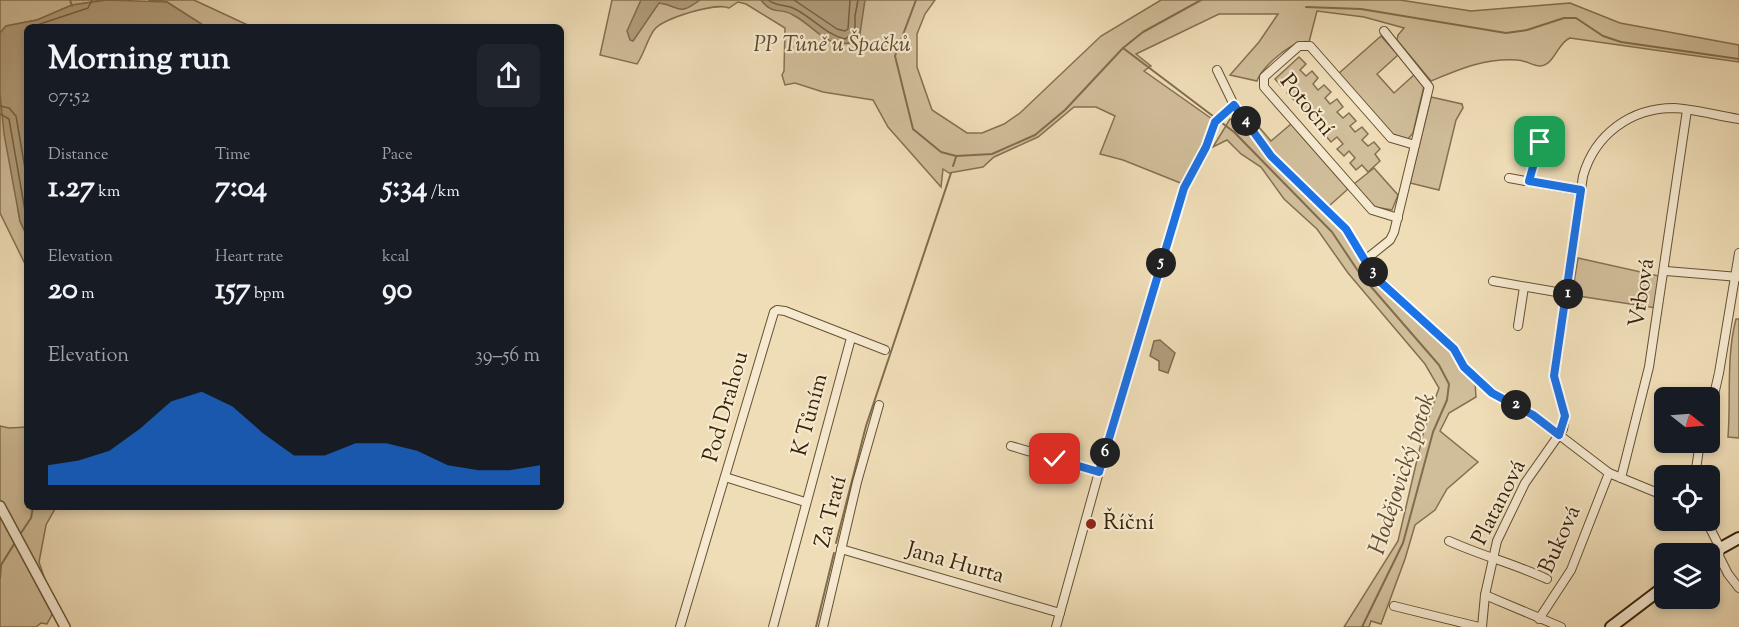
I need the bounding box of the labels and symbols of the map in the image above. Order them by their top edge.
park label: PP Tůně u Špačků [753,30,911,62]
street label: Potoční [1271,68,1341,144]
pin: 4 [1231,106,1261,136]
pin [1514,116,1565,167]
pin: 5 [1146,248,1176,278]
street label: Vrbová [1622,256,1664,330]
pin: 3 [1358,257,1388,287]
pin: 1 [1553,279,1583,309]
street label: Pod Drahou [696,348,758,466]
street label: K Tůním [785,370,837,460]
north arrow [1654,387,1720,453]
water label: Hodějovický potok [1361,389,1445,559]
pin: 2 [1501,390,1531,420]
pin [1029,433,1080,484]
pin: 6 [1090,438,1120,468]
street label: Platanová [1465,455,1535,551]
street label: Za Tratí [808,473,856,551]
street label: Buková [1532,501,1590,579]
place label: Říční [1103,507,1154,540]
marker: Říční [1084,517,1098,531]
street label: Jana Hurta [901,535,1008,593]

